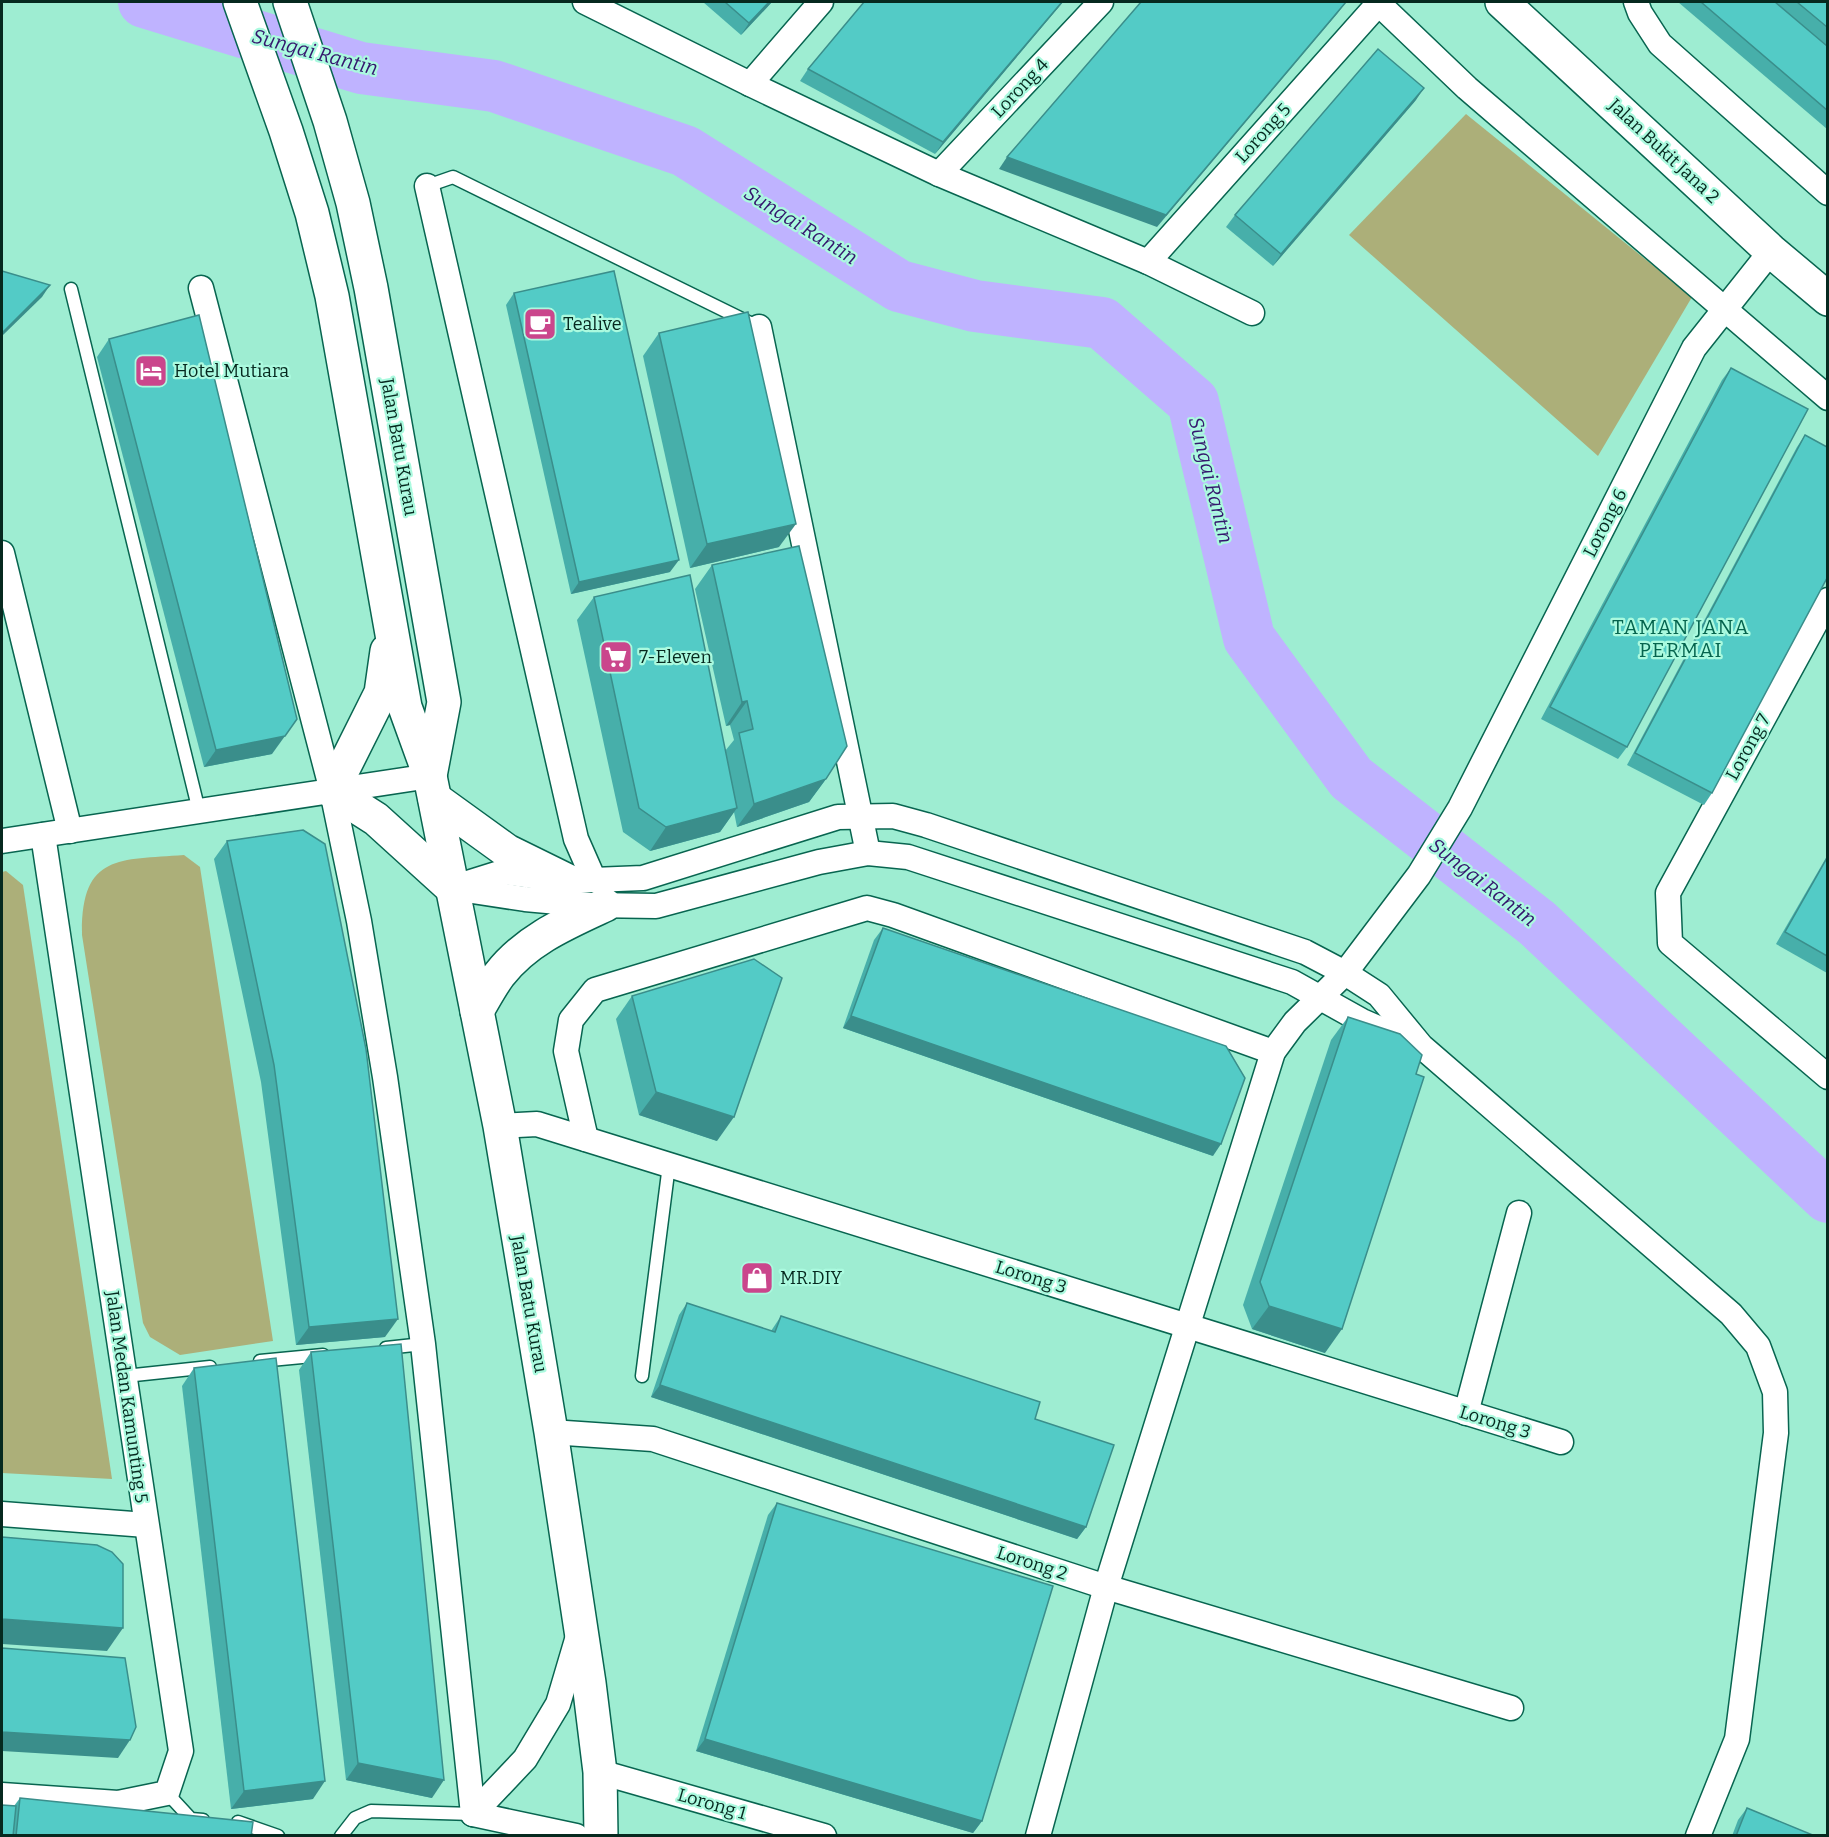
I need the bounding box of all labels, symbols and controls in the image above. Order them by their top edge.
water label: Sungai Rantin [249,24,381,80]
street label: Lorong 4 [987,53,1053,122]
street label: Jalan Bukit Jana 2 [1603,93,1724,208]
street label: Lorong 5 [1231,99,1295,167]
water label: Sungai Rantin [740,181,862,269]
cafe icon: Tealive [522,306,558,342]
place label: Tealive [563,313,622,335]
hotel icon: Hotel Mutiara [133,353,169,389]
place label: Hotel Mutiara [174,360,289,382]
street label: Jalan Batu Kurau [376,376,422,517]
water label: Sungai Rantin [1184,414,1238,546]
street label: Lorong 6 [1578,485,1632,561]
district label: TAMAN JANA PERMAI [1612,615,1750,662]
supermarket icon: 7-Eleven [598,639,634,675]
place label: 7-Eleven [639,646,712,668]
street label: Lorong 7 [1721,710,1775,784]
water label: Sungai Rantin [1425,833,1541,931]
street label: Jalan Batu Kurau [506,1233,552,1374]
street label: Lorong 3 [993,1256,1069,1298]
shop icon: MR.DIY [739,1260,775,1296]
place label: MR.DIY [780,1267,843,1289]
street label: Jalan Medan Kamunting 5 [101,1288,153,1505]
street label: Lorong 3 [1457,1401,1533,1443]
street label: Lorong 2 [994,1541,1070,1585]
street label: Lorong 1 [675,1784,749,1824]

